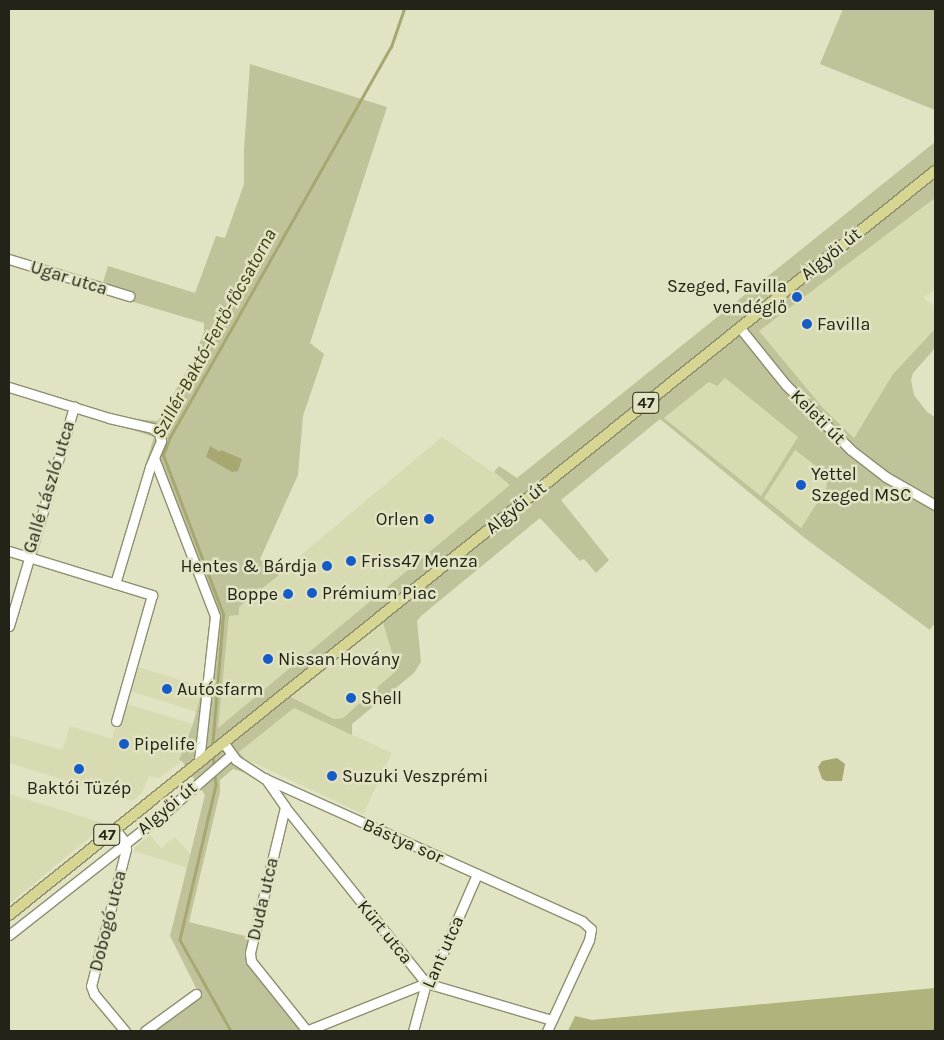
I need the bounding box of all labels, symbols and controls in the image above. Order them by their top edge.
street label: Algyői út [796,223,866,285]
water label: Szillér-Baktó-Fertő-főcsatorna [148,225,282,443]
street label: Ugar utca [28,256,110,300]
place label: Szeged, Favilla vendéglő [667,276,787,318]
marker: Szeged, Favilla vendéglő [791,291,803,303]
place label: Favilla [817,313,870,335]
marker: Favilla [801,318,813,330]
street label: Keleti út [786,385,850,449]
road number: 47 [632,389,660,416]
street label: Gallé László utca [19,418,79,556]
place label: Yettel Szeged MSC [811,464,911,506]
street label: Algyői út [481,477,551,539]
marker: Yettel Szeged MSC [795,479,807,491]
place label: Orlen [376,508,419,530]
marker: Orlen [423,513,435,525]
place label: Friss47 Menza [361,550,478,572]
place label: Hentes & Bárdja [181,555,317,577]
marker: Friss47 Menza [345,555,357,567]
marker: Hentes & Bárdja [321,560,333,572]
place label: Prémium Piac [322,582,436,604]
place label: Boppe [227,583,278,605]
marker: Prémium Piac [306,587,318,599]
marker: Boppe [282,588,294,600]
place label: Nissan Hovány [278,648,400,670]
marker: Nissan Hovány [262,653,274,665]
place label: Autósfarm [177,678,263,700]
marker: Autósfarm [161,683,173,695]
place label: Shell [361,687,402,709]
marker: Shell [345,692,357,704]
place label: Pipelife [134,733,195,755]
marker: Pipelife [118,738,130,750]
marker: Baktói Tüzép [73,763,85,775]
place label: Suzuki Veszprémi [342,765,488,787]
marker: Suzuki Veszprémi [326,770,338,782]
place label: Baktói Tüzép [27,777,131,799]
street label: Algyői út [133,777,201,839]
street label: Bástya sor [359,814,447,868]
road number: 47 [93,822,121,848]
street label: Duda utca [243,855,283,943]
street label: Dobogó utca [85,868,131,974]
street label: Kürt utca [353,896,417,968]
street label: Lant utca [417,912,469,992]

